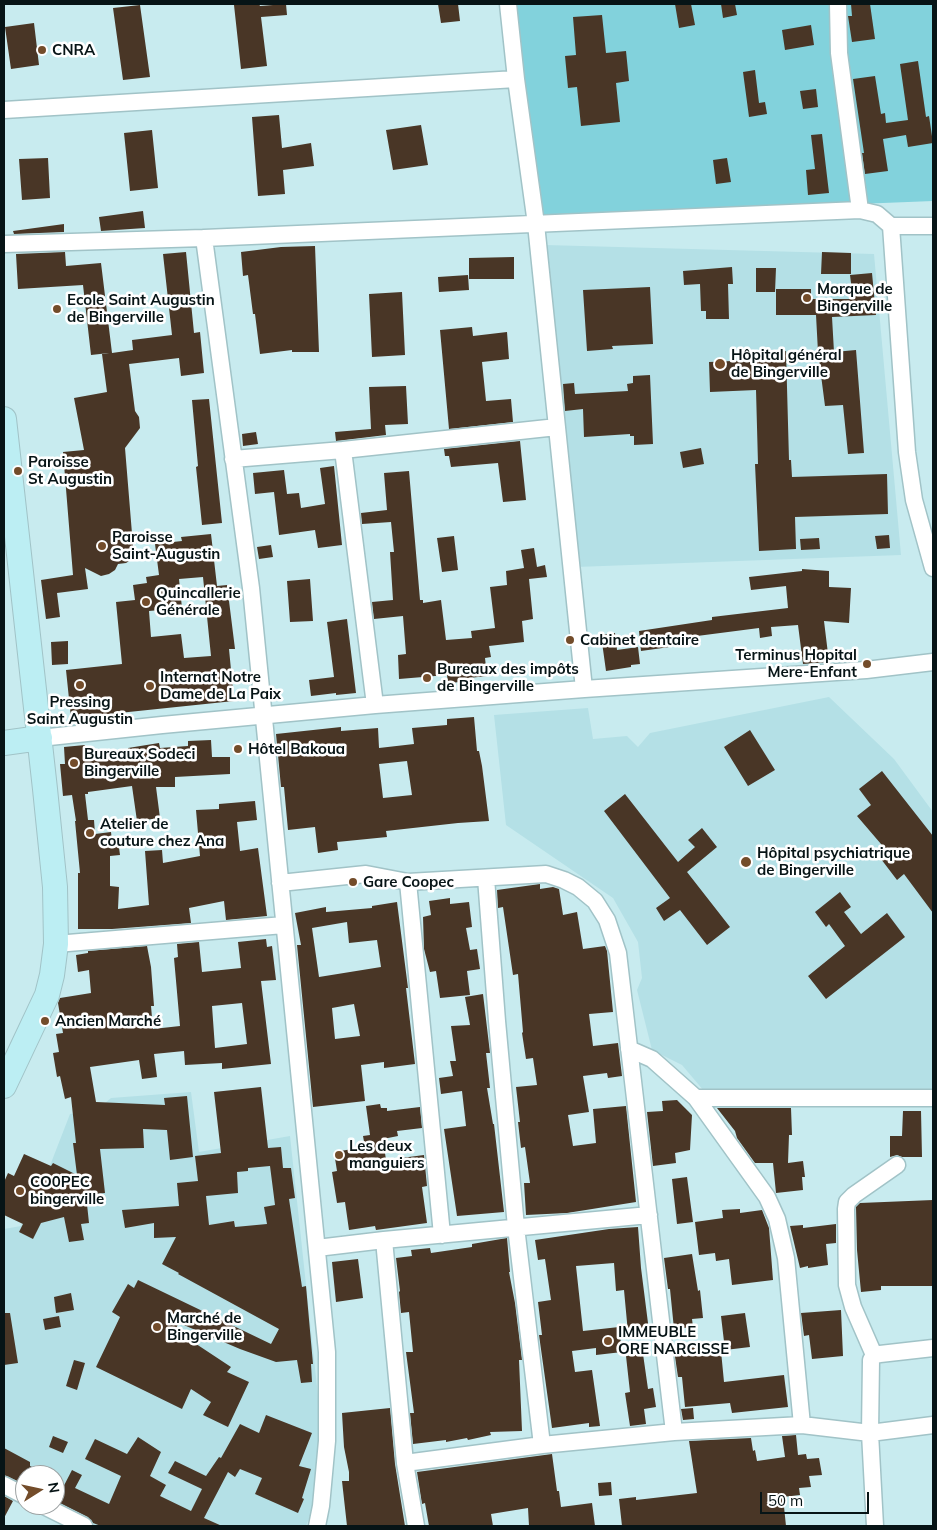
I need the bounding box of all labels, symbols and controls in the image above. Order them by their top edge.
place label: CNRA [52,41,95,59]
marker: CNRA [36,44,48,56]
place label: Morque de Bingerville [817,280,893,315]
place label: Ecole Saint Augustin de Bingerville [67,291,215,326]
marker: Morque de Bingerville [801,292,813,304]
marker: Ecole Saint Augustin de Bingerville [51,303,63,315]
place label: Hôpital général de Bingerville [731,346,842,381]
marker: Hôpital général de Bingerville [713,357,727,371]
place label: Paroisse St Augustin [28,453,112,488]
marker: Paroisse St Augustin [12,465,24,477]
place label: Paroisse Saint-Augustin [112,528,220,563]
marker: Paroisse Saint-Augustin [96,540,108,552]
place label: Quincallerie Générale [156,584,241,619]
marker: Quincallerie Générale [140,596,152,608]
place label: Cabinet dentaire [580,631,699,649]
marker: Cabinet dentaire [564,634,576,646]
place label: Terminus Hopital Mere-Enfant [735,646,857,681]
marker: Terminus Hopital Mere-Enfant [861,658,873,670]
place label: Bureaux des impôts de Bingerville [437,660,579,695]
place label: Internat Notre Dame de La Paix [160,668,281,703]
marker: Bureaux des impôts de Bingerville [421,672,433,684]
marker: Pressing Saint Augustin [74,679,86,691]
marker: Internat Notre Dame de La Paix [144,680,156,692]
place label: Pressing Saint Augustin [27,693,133,728]
place label: Hôtel Bakoua [248,740,345,758]
marker: Hôtel Bakoua [232,743,244,755]
place label: Bureaux Sodeci Bingerville [84,745,195,780]
marker: Bureaux Sodeci Bingerville [68,757,80,769]
place label: Atelier de couture chez Ana [100,815,224,850]
marker: Atelier de couture chez Ana [84,827,96,839]
place label: Hôpital psychiatrique de Bingerville [757,844,910,879]
marker: Hôpital psychiatrique de Bingerville [739,855,753,869]
place label: Gare Coopec [363,873,454,891]
marker: Gare Coopec [347,876,359,888]
place label: Ancien Marché [55,1012,161,1030]
marker: Ancien Marché [39,1015,51,1027]
place label: Les deux manguiers [349,1137,425,1172]
marker: Les deux manguiers [333,1149,345,1161]
place label: CO0PEC bingerville [30,1173,104,1208]
marker: CO0PEC bingerville [14,1185,26,1197]
place label: Marché de Bingerville [167,1309,242,1344]
marker: Marché de Bingerville [151,1321,163,1333]
place label: IMMEUBLE ORE NARCISSE [618,1323,729,1358]
marker: IMMEUBLE ORE NARCISSE [602,1335,614,1347]
north arrow [15,1465,65,1515]
text: N [44,1481,64,1494]
scale bar [762,1482,871,1514]
text: 50 m [768,1491,803,1510]

